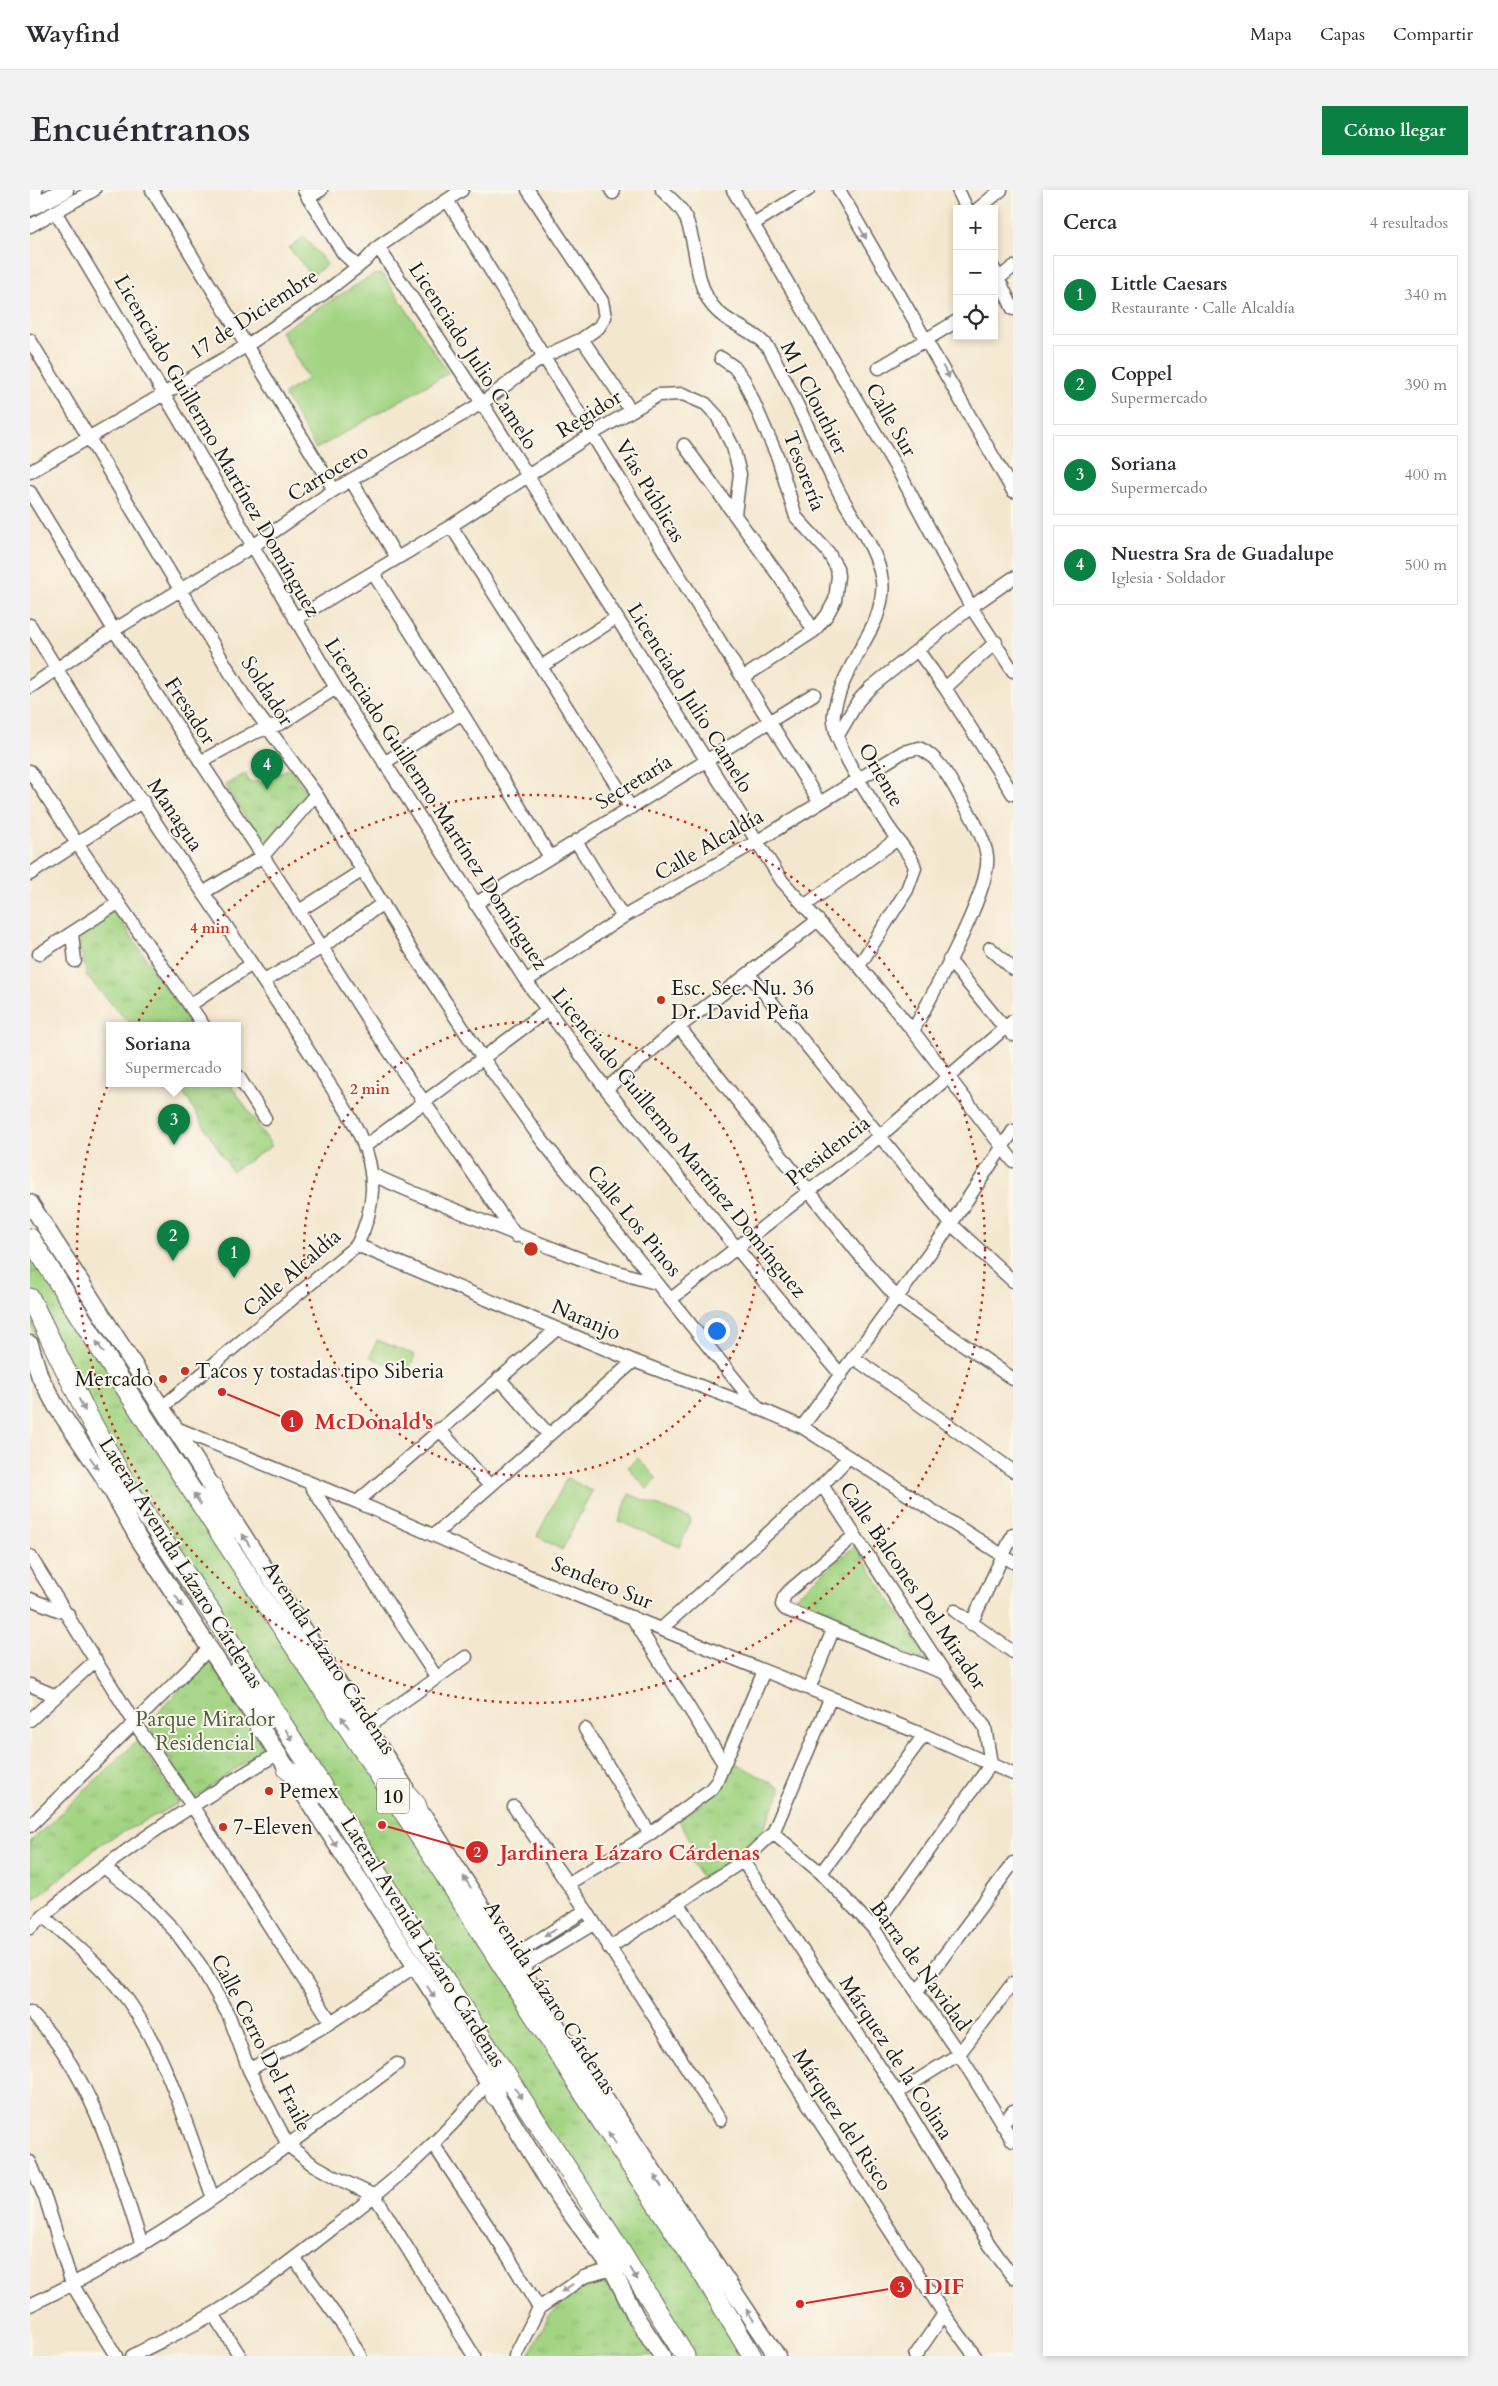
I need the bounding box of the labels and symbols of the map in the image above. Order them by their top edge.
one-way arrow [858,226,867,239]
street label: Licenciado Julio Camelo [401,257,545,455]
street label: 17 de Diciembre [184,262,324,366]
street label: Licenciado Guillermo Martínez Domínguez [107,270,328,623]
street label: M J Clouthier [773,336,855,460]
one-way arrow [941,366,950,379]
street label: Calle Sur [858,378,924,462]
street label: Regidor [551,382,627,445]
street label: Tesorería [776,427,832,515]
street label: Vías Públicas [608,434,692,548]
street label: Carrocero [282,437,374,509]
street label: Licenciado Julio Camelo [620,598,760,798]
street label: Licenciado Guillermo Martínez Domínguez [317,632,555,976]
street label: Soldador [234,651,300,732]
street label: Fresador [157,671,223,751]
street label: Oriente [851,738,911,812]
street label: Secretaría [590,747,678,817]
pin: 4 [251,749,283,790]
street label: Managua [140,773,210,857]
street label: Calle Alcaldía [649,802,769,888]
text: 4 min [190,918,230,938]
place label: Esc. Sec. Nu. 36 Dr. David Peña [671,974,814,1027]
street label: Licenciado Guillermo Martínez Domínguez [545,982,814,1304]
marker: Esc. Sec. Nu. 36 Dr. David Peña [655,994,667,1006]
text: 2 min [350,1079,390,1099]
pin: 3 [158,1104,190,1145]
street label: Presidencia [780,1109,876,1193]
street label: Calle Los Pinos [580,1159,688,1283]
pin: 2 [157,1220,189,1261]
street label: Calle Alcaldía [237,1222,347,1324]
pin: 1 [218,1237,250,1278]
centre of rings [522,1240,540,1258]
street label: Naranjo [547,1292,625,1348]
your location [704,1318,730,1344]
one-way arrow [95,1341,105,1354]
place label: Tacos y tostadas tipo Siberia [195,1357,444,1386]
place label: Mercado [75,1365,153,1394]
marker: Tacos y tostadas tipo Siberia [179,1365,191,1377]
marker: Mercado [157,1373,169,1385]
one-way arrow [78,1398,86,1412]
callout: McDonald's [280,1403,444,1440]
text: McDonald's [314,1407,434,1437]
text: 1 [288,1412,296,1432]
street label: Lateral Avenida Lázaro Cárdenas [92,1432,270,1694]
one-way arrow [89,1456,99,1470]
street label: Calle Balcones Del Mirador [832,1476,994,1696]
one-way arrow [193,1492,202,1505]
one-way arrow [241,1533,251,1546]
street label: Sendero Sur [547,1550,657,1617]
street label: Avenida Lázaro Cárdenas [255,1556,403,1760]
one-way arrow [175,1594,184,1608]
park label: Parque Mirador Residencial [135,1705,275,1758]
one-way arrow [340,1715,350,1729]
one-way arrow [285,1729,294,1742]
place label: Pemex [279,1777,339,1806]
road number: 10 [377,1778,409,1814]
marker: Pemex [263,1785,275,1797]
street label: Lateral Avenida Lázaro Cárdenas [334,1811,512,2073]
place label: 7-Eleven [233,1813,313,1842]
marker: 7-Eleven [217,1821,229,1833]
one-way arrow [329,1834,338,1847]
callout: Jardinera Lázaro Cárdenas [464,1834,770,1871]
text: Jardinera Lázaro Cárdenas [497,1838,760,1868]
text: 2 [473,1842,481,1862]
one-way arrow [462,1875,472,1889]
street label: Barra de Navidad [863,1895,977,2037]
street label: Avenida Lázaro Cárdenas [476,1896,624,2100]
one-way arrow [543,1928,556,1937]
street label: Calle Cerro Del Fraile [204,1949,318,2137]
street label: Márquez de la Colina [832,1970,960,2146]
one-way arrow [427,1985,436,1998]
street label: Márquez del Risco [785,2043,899,2197]
one-way arrow [514,2086,523,2100]
one-way arrow [608,2132,617,2145]
one-way arrow [653,2175,663,2188]
one-way arrow [629,2268,638,2281]
callout: DIF [888,2268,974,2305]
text: DIF [924,2272,964,2302]
text: 3 [897,2277,905,2297]
one-way arrow [561,2283,574,2292]
one-way arrow [745,2309,755,2322]

